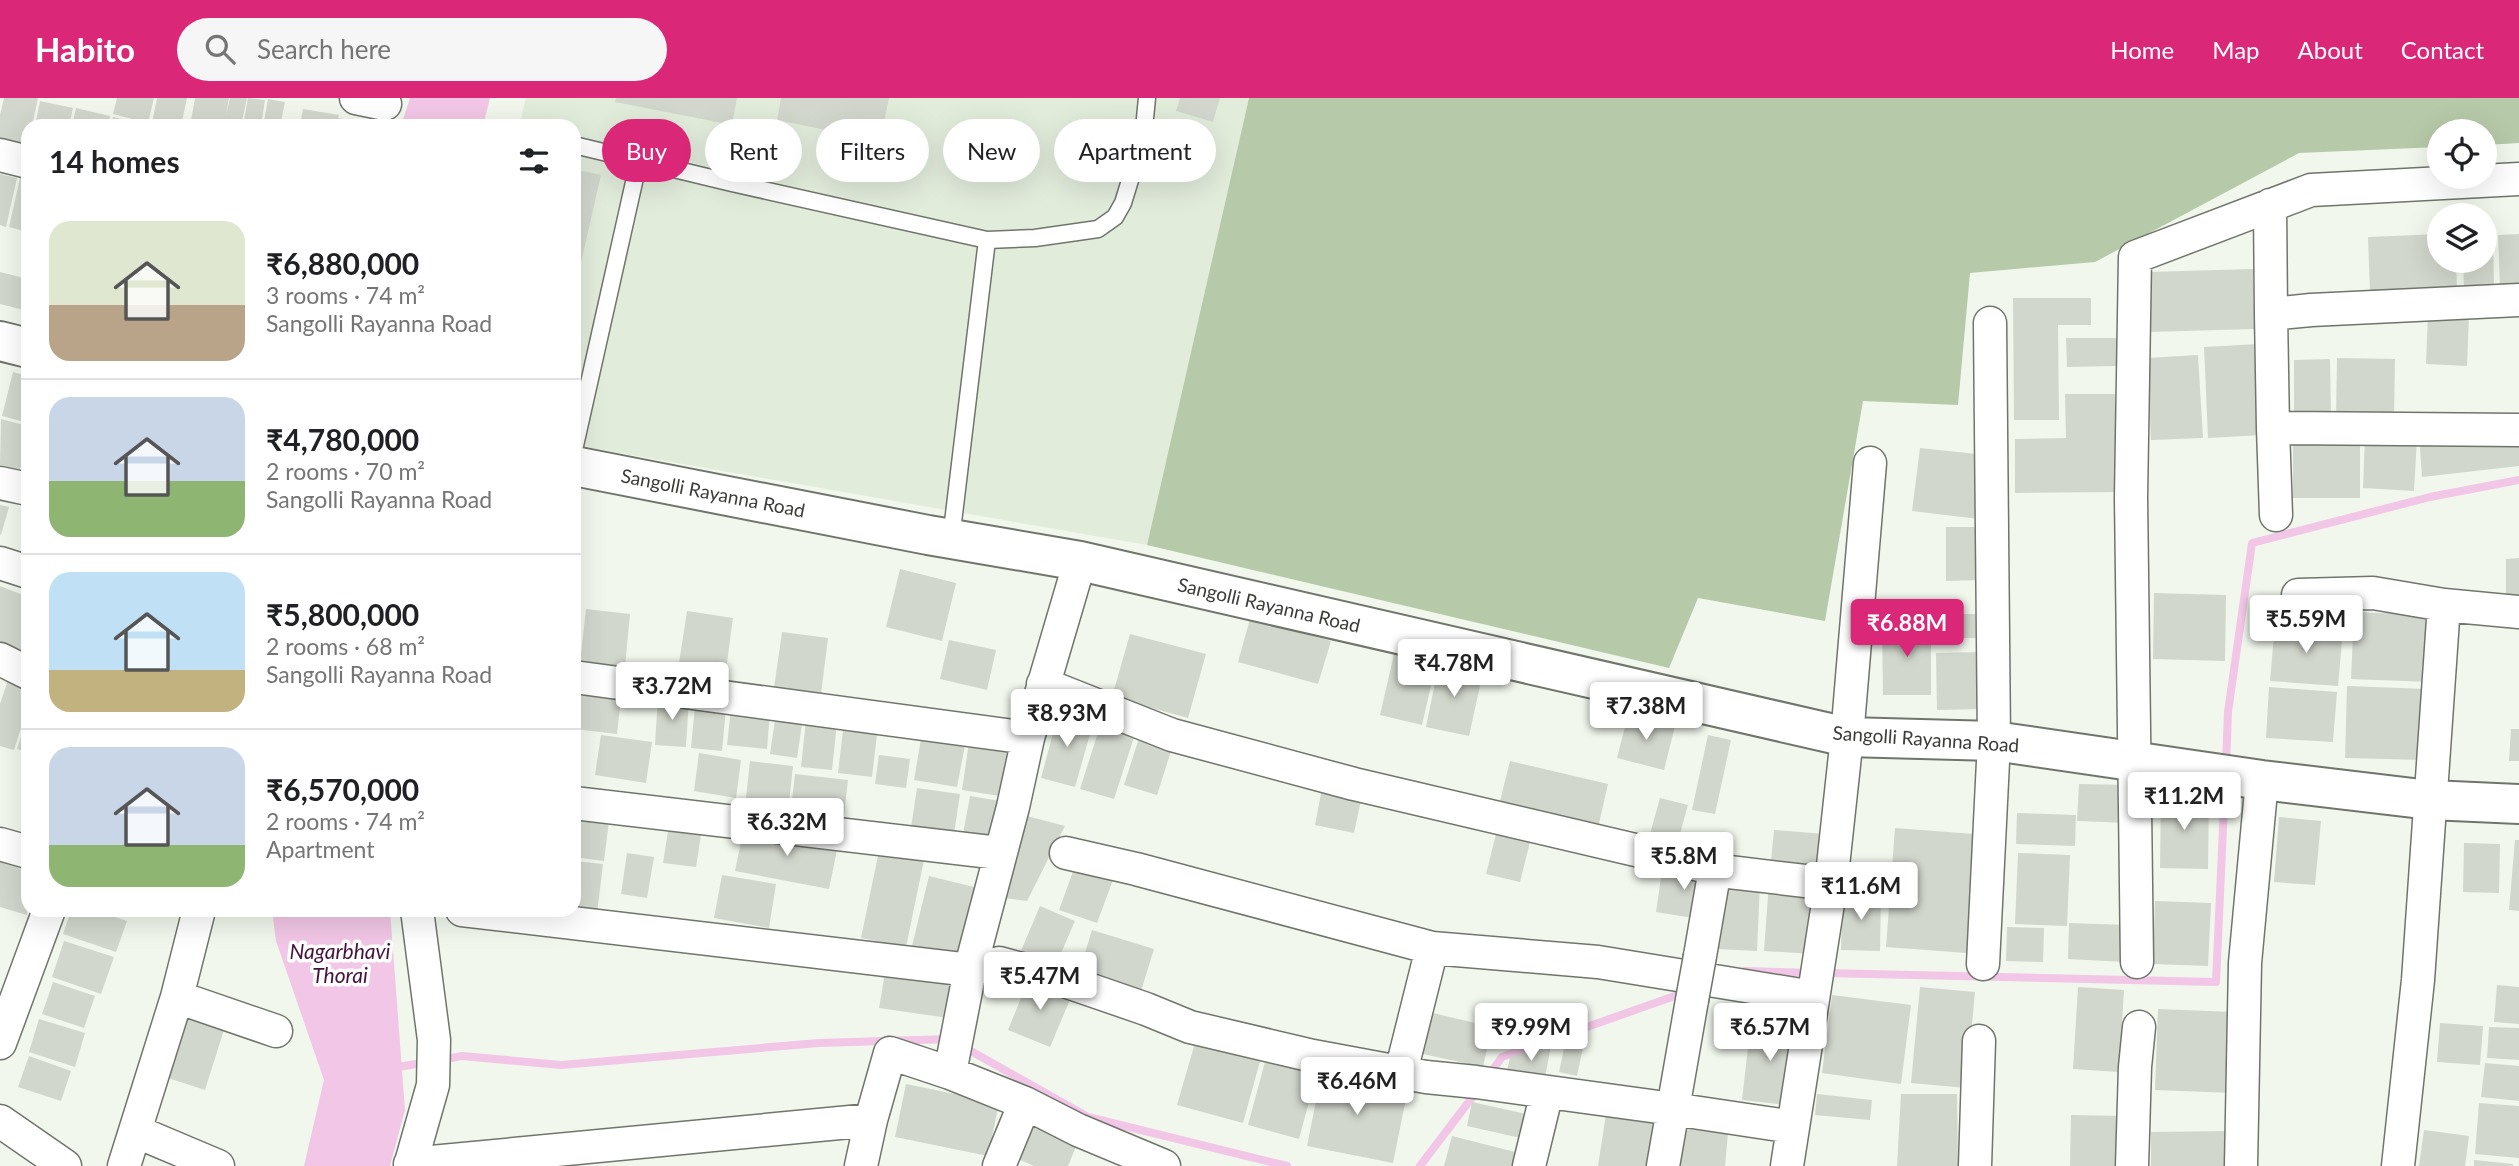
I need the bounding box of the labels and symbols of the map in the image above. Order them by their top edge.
street label: Sangolli Rayanna Road [619,463,807,522]
street label: Sangolli Rayanna Road [1176,572,1363,637]
pin: ₹5.59M [2249,596,2363,655]
pin: ₹6.88M [1850,600,1964,659]
pin: ₹4.78M [1397,640,1511,699]
pin: ₹3.72M [615,662,729,722]
pin: ₹7.38M [1589,682,1703,742]
pin: ₹8.93M [1010,690,1124,749]
street label: Sangolli Rayanna Road [1832,721,2020,756]
pin: ₹11.2M [2127,772,2241,832]
pin: ₹6.32M [730,798,844,858]
pin: ₹5.8M [1635,832,1733,892]
pin: ₹11.6M [1804,862,1918,922]
water label: Nagarbhavi Thorai [290,938,391,987]
pin: ₹5.47M [983,953,1097,1012]
pin: ₹9.99M [1474,1004,1588,1063]
pin: ₹6.57M [1713,1004,1827,1063]
pin: ₹6.46M [1300,1058,1414,1117]

